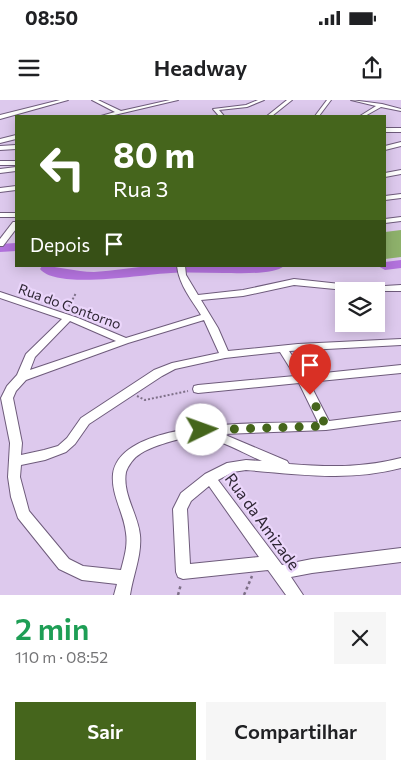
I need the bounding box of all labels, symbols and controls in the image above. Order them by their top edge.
text: 08:50 [25,6,78,29]
icon: menu [15,54,43,82]
text: Headway [154,54,247,81]
icon: share [358,54,386,82]
text: 80 m [113,132,195,175]
icon: left [30,135,95,200]
text: Rua 3 [113,175,168,202]
icon: arrive [100,230,128,258]
text: Depois [30,233,90,256]
street label: Rua do Contorno [16,280,124,332]
map controls [335,282,385,332]
button: layers [335,282,385,332]
pin [289,344,331,395]
icon: arrive [296,351,324,379]
position arrow [175,403,227,455]
street label: Rua da Amizade [222,469,304,573]
text: 2 min [15,609,89,646]
button: close [334,612,386,664]
text: 110 m · 08:52 [15,647,108,666]
button: Sair [15,702,196,760]
button: Compartilhar [206,702,386,760]

